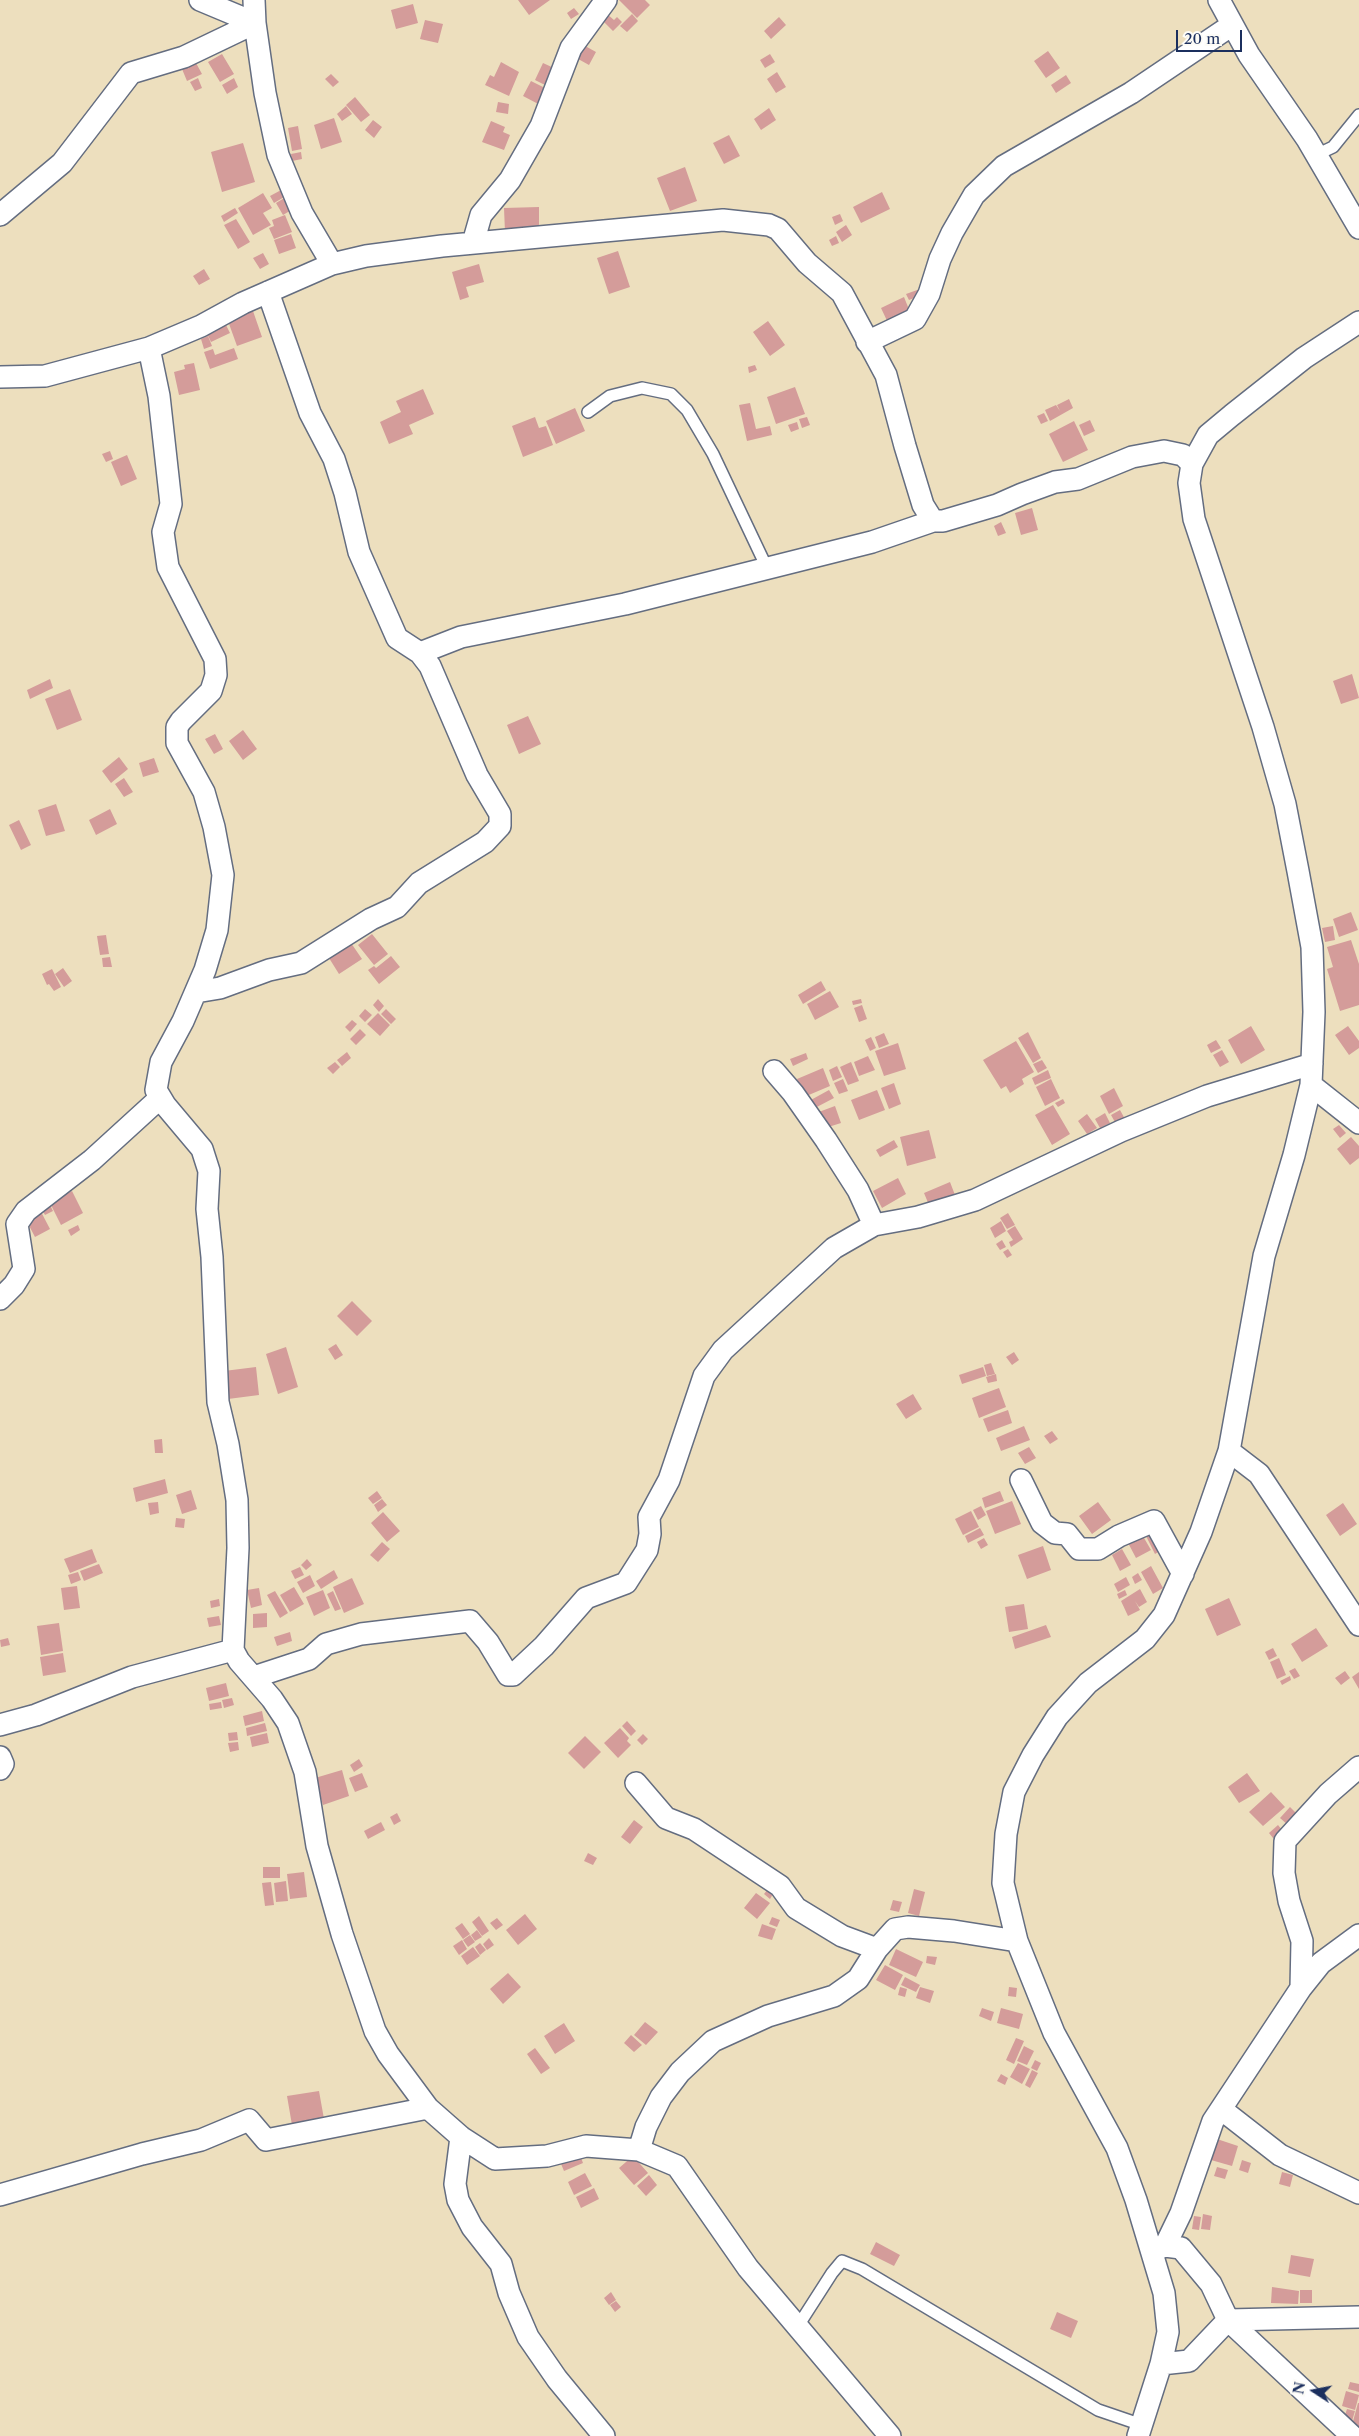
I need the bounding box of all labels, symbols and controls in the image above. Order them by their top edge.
scale bar [1179,20,1245,52]
text: 20 m [1184,29,1220,48]
north arrow [1289,2366,1339,2416]
text: N [1289,2380,1309,2396]

